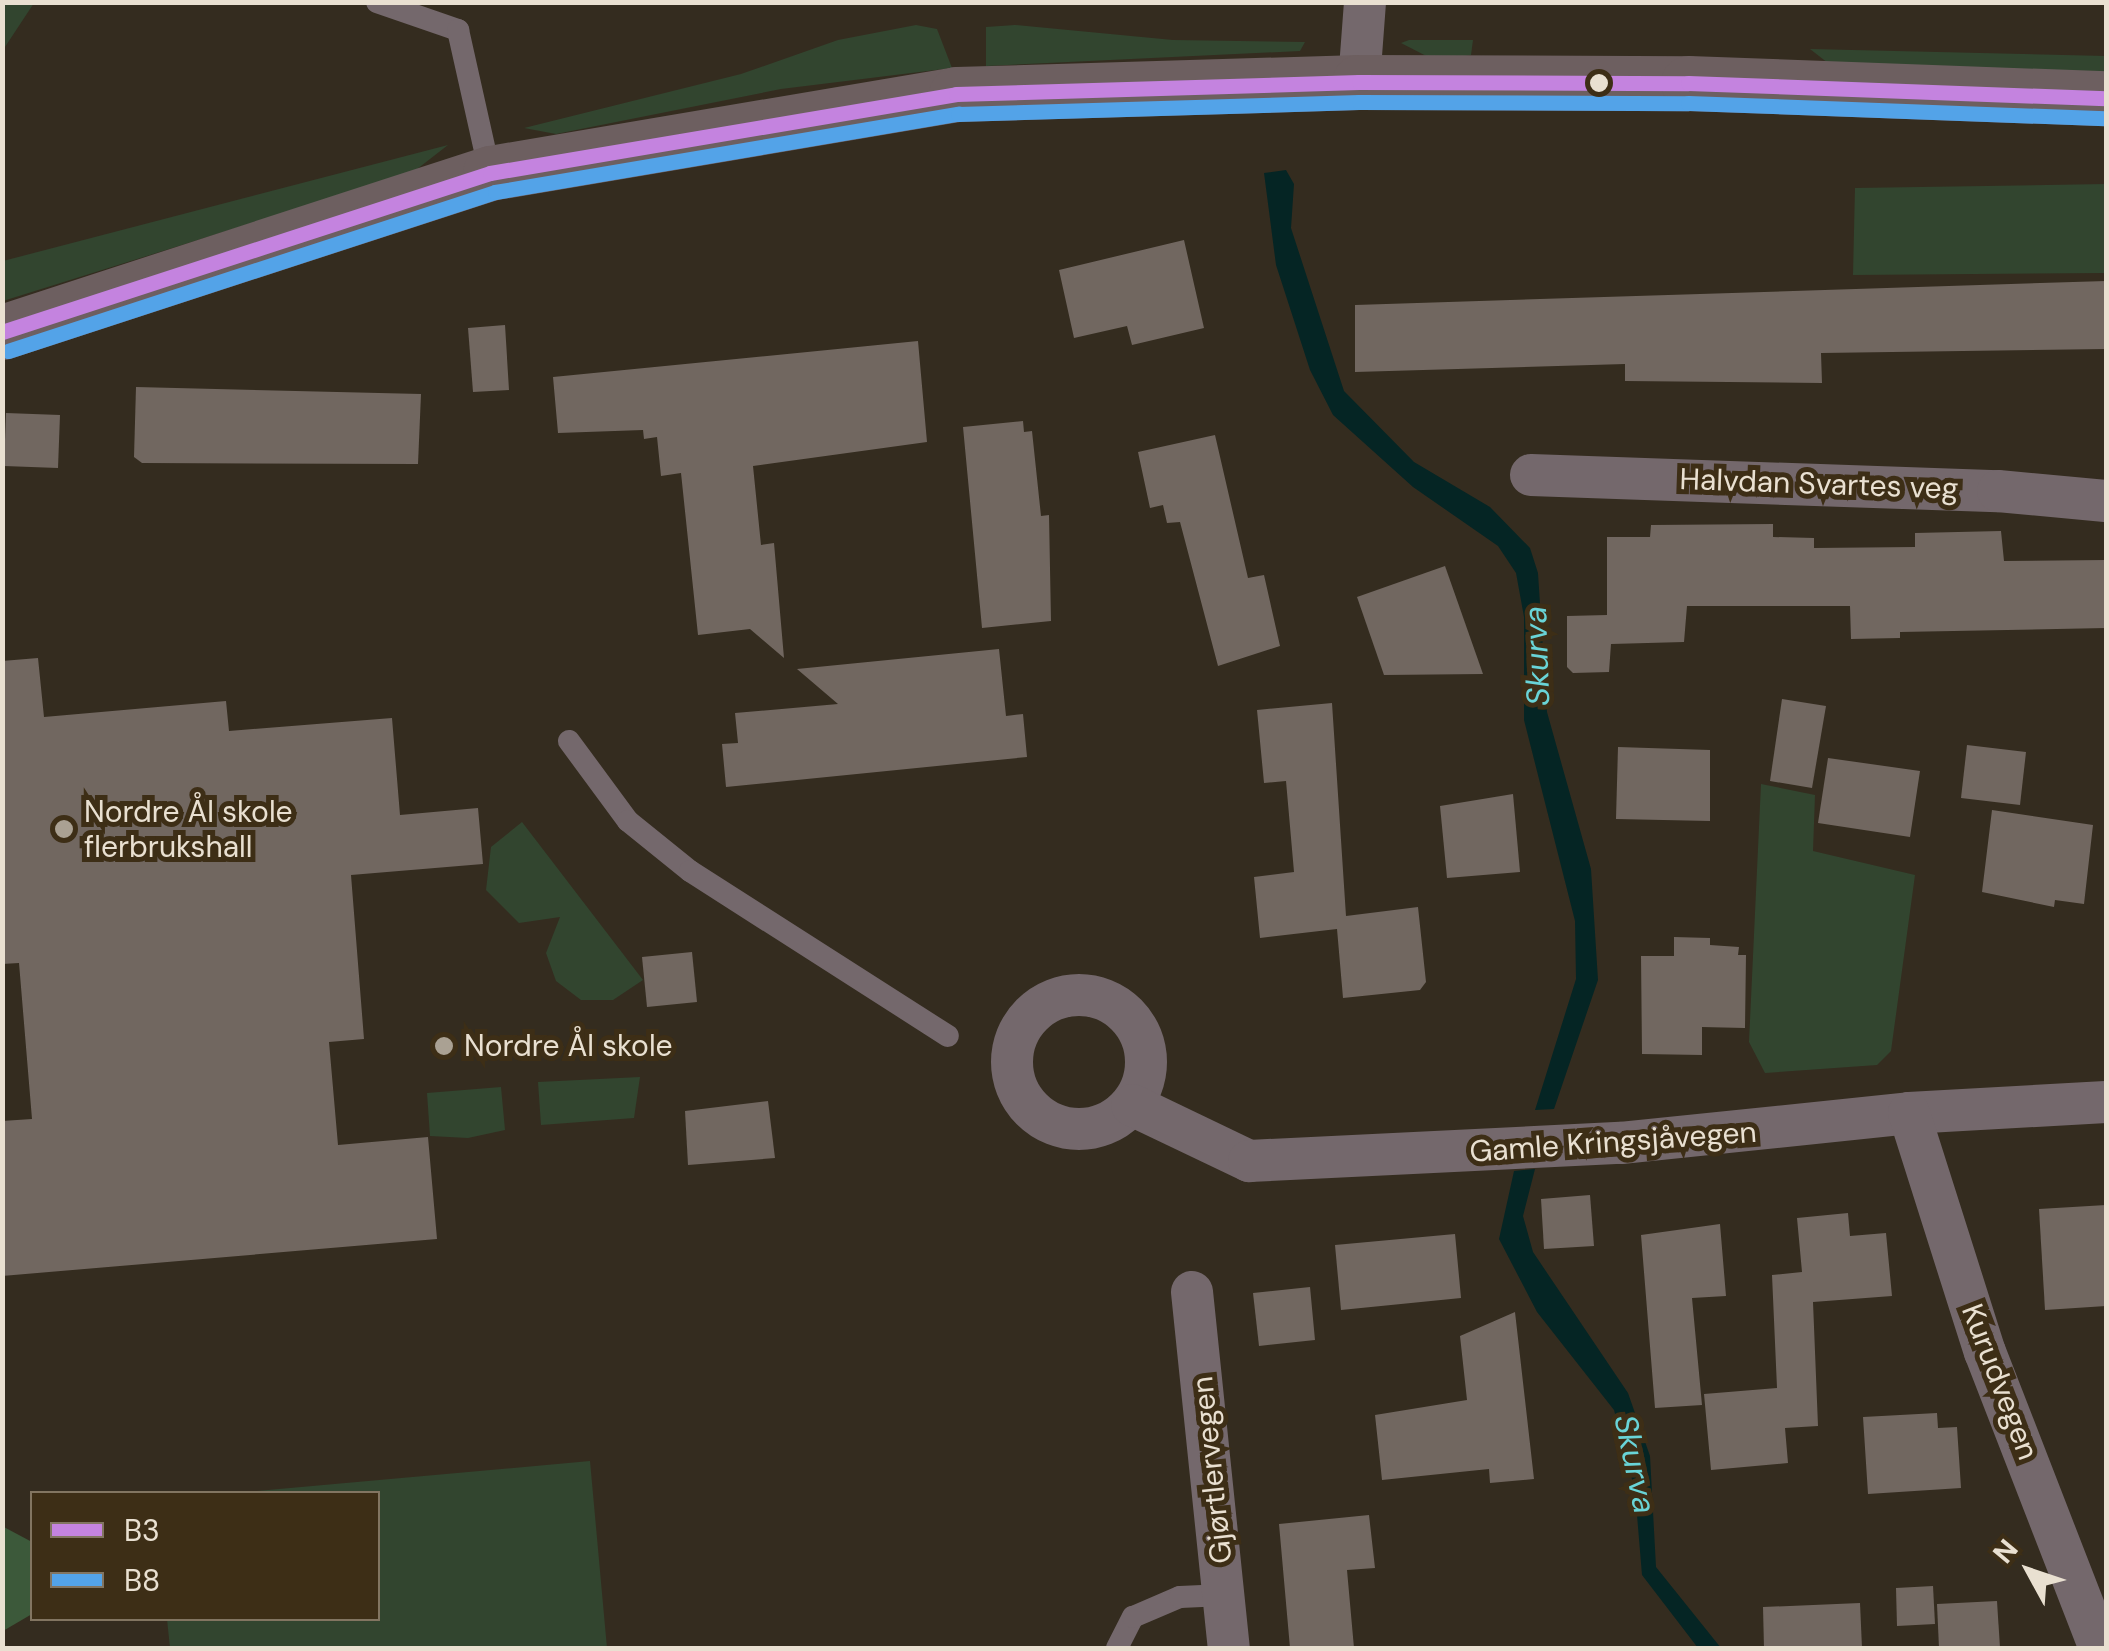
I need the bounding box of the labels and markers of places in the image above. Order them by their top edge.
unlabelled marker [1589,73,1609,93]
place label: Nordre Ål skole flerbrukshall [84,794,293,864]
marker: Nordre Ål skole flerbrukshall [53,818,75,840]
place label: Nordre Ål skole [464,1028,673,1064]
marker: Nordre Ål skole [433,1035,455,1057]

